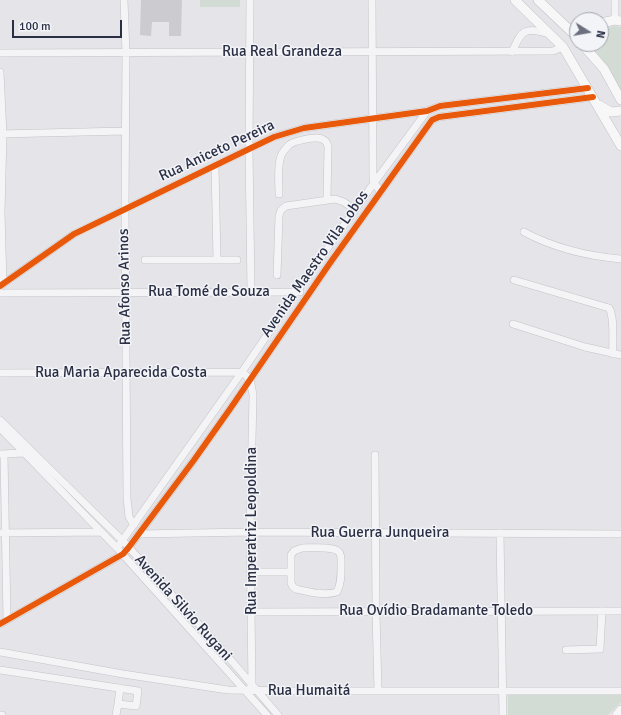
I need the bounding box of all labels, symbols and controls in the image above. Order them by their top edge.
scale bar [14,12,124,38]
north arrow [569,12,609,52]
text: 100 m [19,19,51,34]
text: N [593,29,607,39]
street label: Rua Real Grandeza [222,43,342,61]
street label: Rua Aniceto Pereira [156,116,278,186]
street label: Avenida Maestro Vila Lobos [257,187,373,341]
street label: Rua Afonso Arinos [115,228,135,346]
street label: Rua Tomé de Souza [148,283,270,301]
street label: Rua Maria Aparecida Costa [35,364,207,382]
street label: Rua Imperatriz Leopoldina [243,447,261,615]
street label: Rua Guerra Junqueira [311,524,449,542]
street label: Avenida Silvio Rugani [130,551,236,665]
street label: Rua Ovídio Bradamante Toledo [339,602,533,620]
street label: Rua Humaitá [268,682,350,700]

